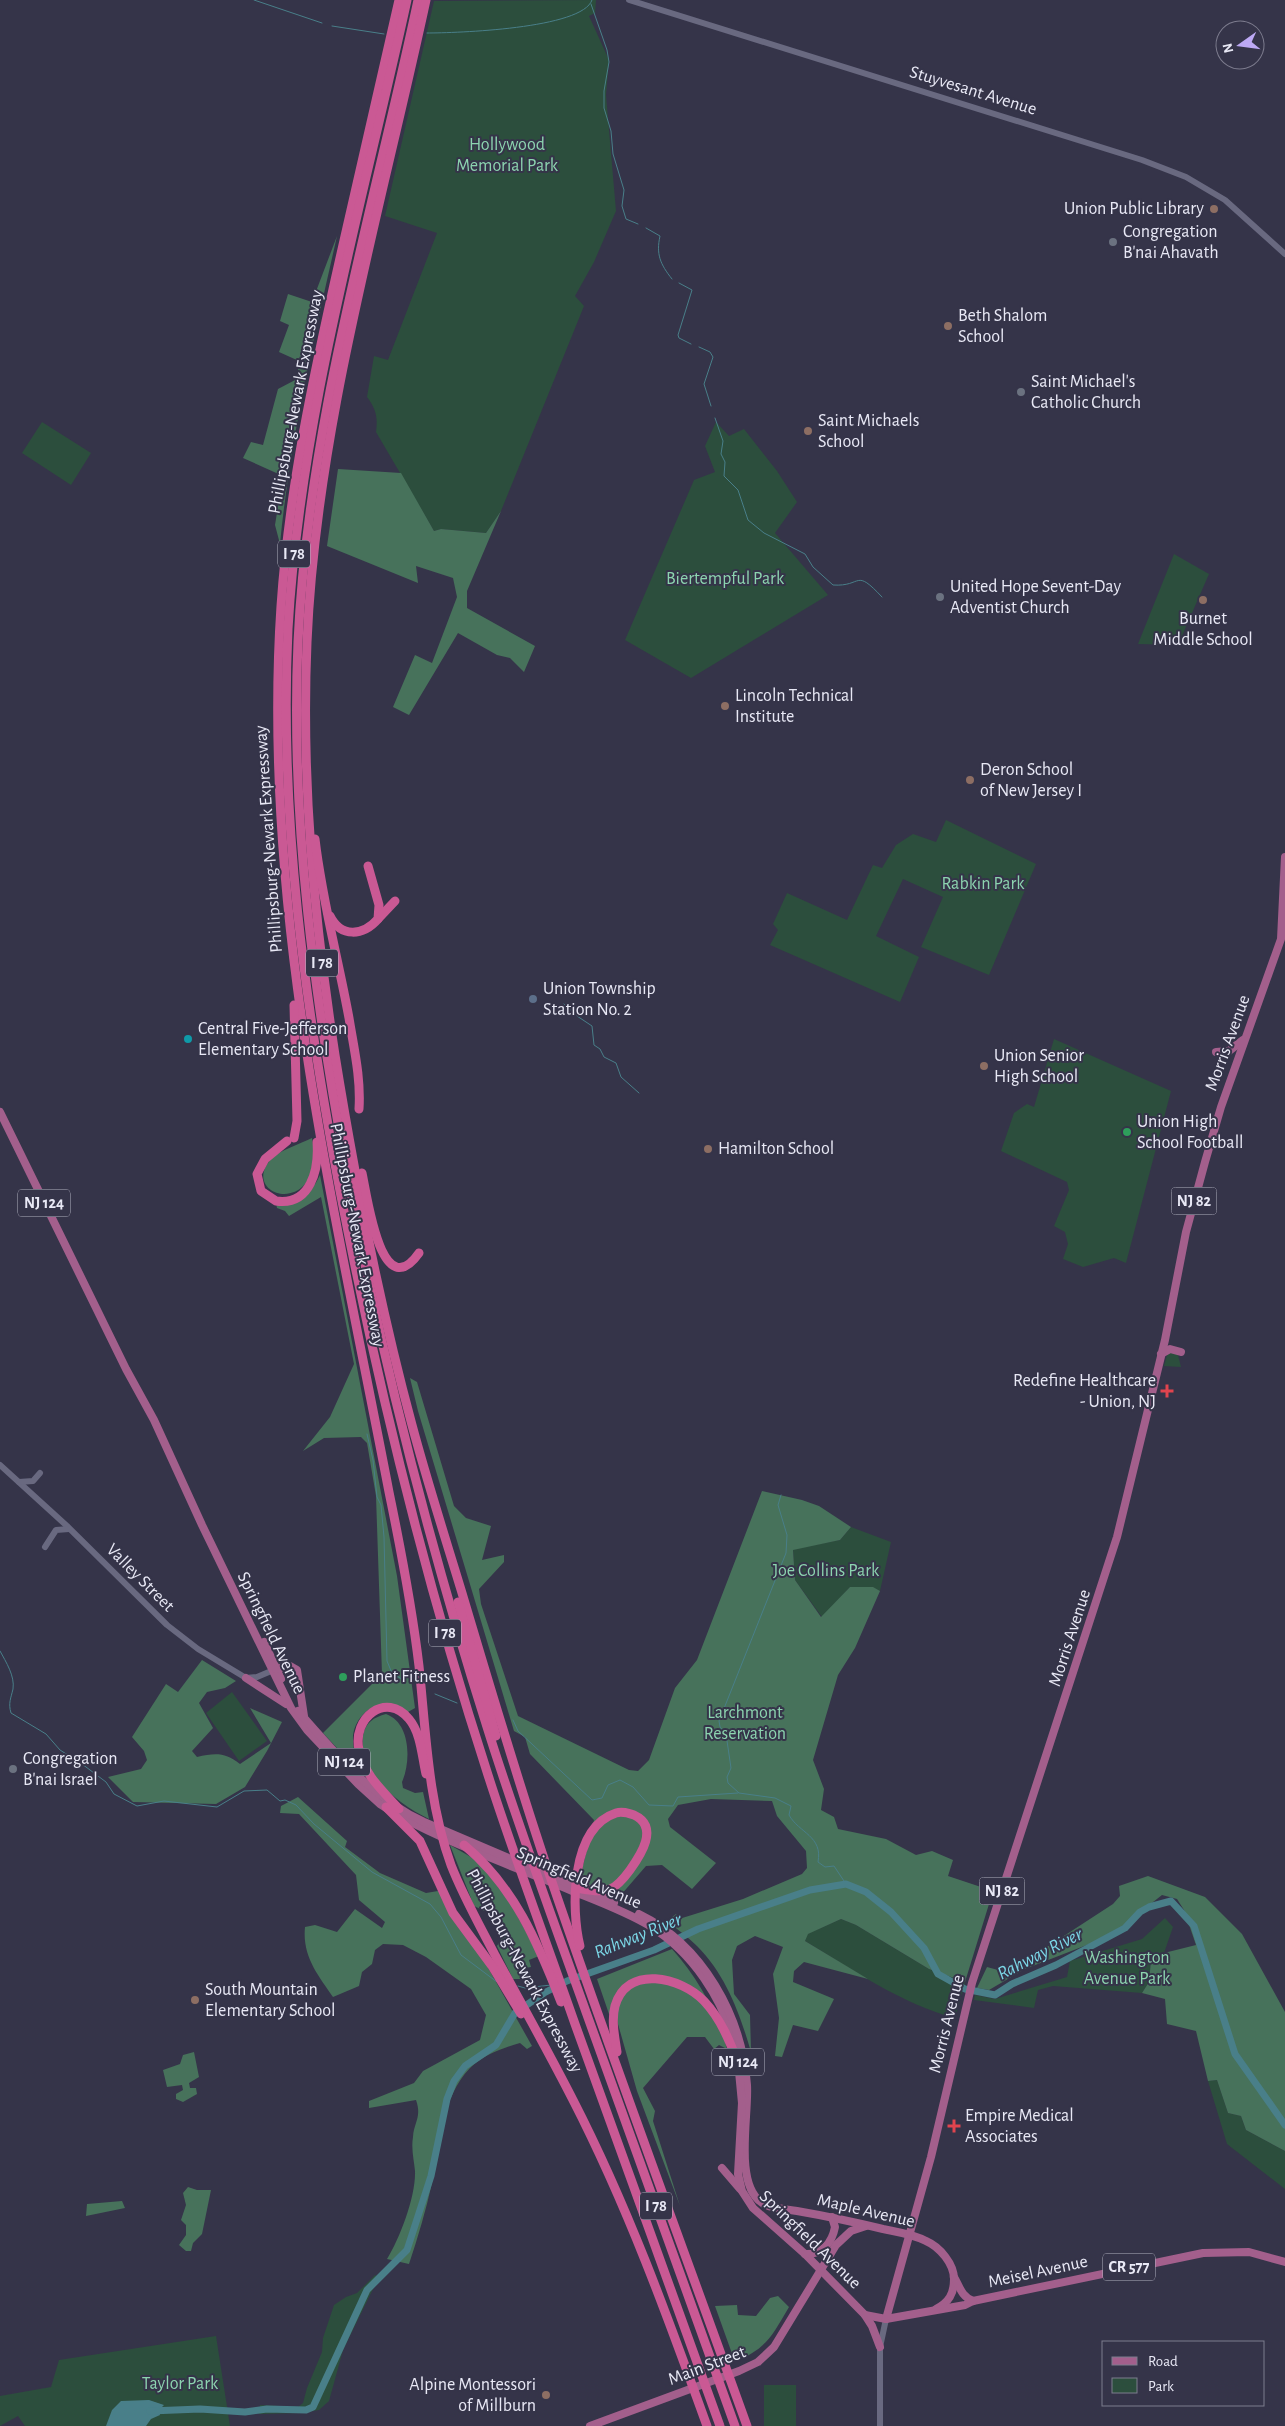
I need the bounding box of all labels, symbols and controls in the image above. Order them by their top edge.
north arrow [1215,20,1265,70]
text: N [1220,41,1236,54]
street label: Stuyvesant Avenue [907,63,1039,119]
park label: Hollywood Memorial Park [456,136,559,175]
place label: Union Public Library [1064,200,1204,218]
marker: Union Public Library [1208,203,1220,215]
place label: Congregation B'nai Ahavath [1123,223,1219,262]
marker: Congregation B'nai Ahavath [1107,236,1119,248]
street label: Phillipsburg-Newark Expressway [265,288,327,515]
place label: Beth Shalom School [958,307,1047,346]
marker: Beth Shalom School [942,320,954,332]
place label: Saint Michael's Catholic Church [1031,373,1141,412]
marker: Saint Michael's Catholic Church [1015,386,1027,398]
place label: Saint Michaels School [818,412,919,451]
marker: Saint Michaels School [802,425,814,437]
road number: I 78 [278,540,310,568]
park label: Biertempful Park [666,570,785,588]
place label: United Hope Sevent-Day Adventist Church [950,578,1121,617]
marker: United Hope Sevent-Day Adventist Church [934,591,946,603]
marker: Burnet Middle School [1197,594,1209,606]
place label: Burnet Middle School [1153,610,1253,649]
place label: Lincoln Technical Institute [735,687,854,726]
marker: Lincoln Technical Institute [719,700,731,712]
street label: Phillipsburg-Newark Expressway [252,724,286,953]
place label: Deron School of New Jersey I [980,761,1082,800]
marker: Deron School of New Jersey I [964,774,976,786]
park label: Rabkin Park [941,875,1025,893]
road number: I 78 [306,950,338,976]
place label: Union Township Station No. 2 [543,980,656,1019]
marker: Union Township Station No. 2 [527,993,539,1005]
street label: Morris Avenue [1202,993,1254,1093]
place label: Central Five-Jefferson Elementary School [198,1020,347,1059]
marker: Central Five-Jefferson Elementary School [182,1033,194,1045]
place label: Union Senior High School [994,1047,1084,1086]
marker: Union Senior High School [978,1060,990,1072]
place label: Union High School Football [1137,1113,1244,1152]
street label: Phillipsburg-Newark Expressway [326,1122,388,1349]
marker: Union High School Football [1121,1126,1133,1138]
place label: Hamilton School [718,1140,834,1158]
marker: Hamilton School [702,1143,714,1155]
road number: NJ 82 [1172,1188,1216,1214]
road number: NJ 124 [18,1190,70,1216]
place label: Redefine Healthcare - Union, NJ [1013,1372,1156,1411]
marker: Redefine Healthcare - Union, NJ [1160,1384,1174,1398]
street label: Valley Street [103,1541,178,1616]
park label: Joe Collins Park [773,1562,880,1580]
street label: Springfield Avenue [234,1569,308,1697]
street label: Morris Avenue [1046,1587,1094,1689]
road number: I 78 [429,1620,461,1646]
place label: Planet Fitness [353,1668,450,1686]
marker: Planet Fitness [337,1671,349,1683]
park label: Larchmont Reservation [704,1704,786,1743]
road number: NJ 124 [318,1748,370,1775]
place label: Congregation B'nai Israel [23,1750,118,1789]
marker: Congregation B'nai Israel [7,1763,19,1775]
street label: Springfield Avenue [514,1844,644,1912]
street label: Phillipsburg-Newark Expressway [463,1866,586,2076]
road number: NJ 82 [980,1878,1024,1904]
water label: Rahway River [592,1910,685,1962]
water label: Rahway River [994,1924,1086,1983]
park label: Washington Avenue Park [1084,1949,1171,1988]
street label: Morris Avenue [926,1973,968,2075]
place label: South Mountain Elementary School [205,1981,336,2020]
marker: South Mountain Elementary School [189,1994,201,2006]
road number: NJ 124 [712,2048,764,2076]
place label: Empire Medical Associates [965,2107,1074,2146]
marker: Empire Medical Associates [947,2119,961,2133]
street label: Springfield Avenue [756,2187,864,2293]
street label: Maple Avenue [815,2191,917,2231]
road number: I 78 [640,2192,672,2220]
street label: Meisel Avenue [987,2253,1089,2291]
road number: CR 577 [1103,2254,1155,2280]
legend [1102,2341,1265,2406]
street label: Main Street [666,2343,748,2389]
text: Road [1148,2354,1178,2369]
park label: Taylor Park [142,2375,219,2393]
place label: Alpine Montessori of Millburn [409,2376,536,2415]
text: Park [1148,2379,1174,2394]
marker: Alpine Montessori of Millburn [540,2389,552,2401]

